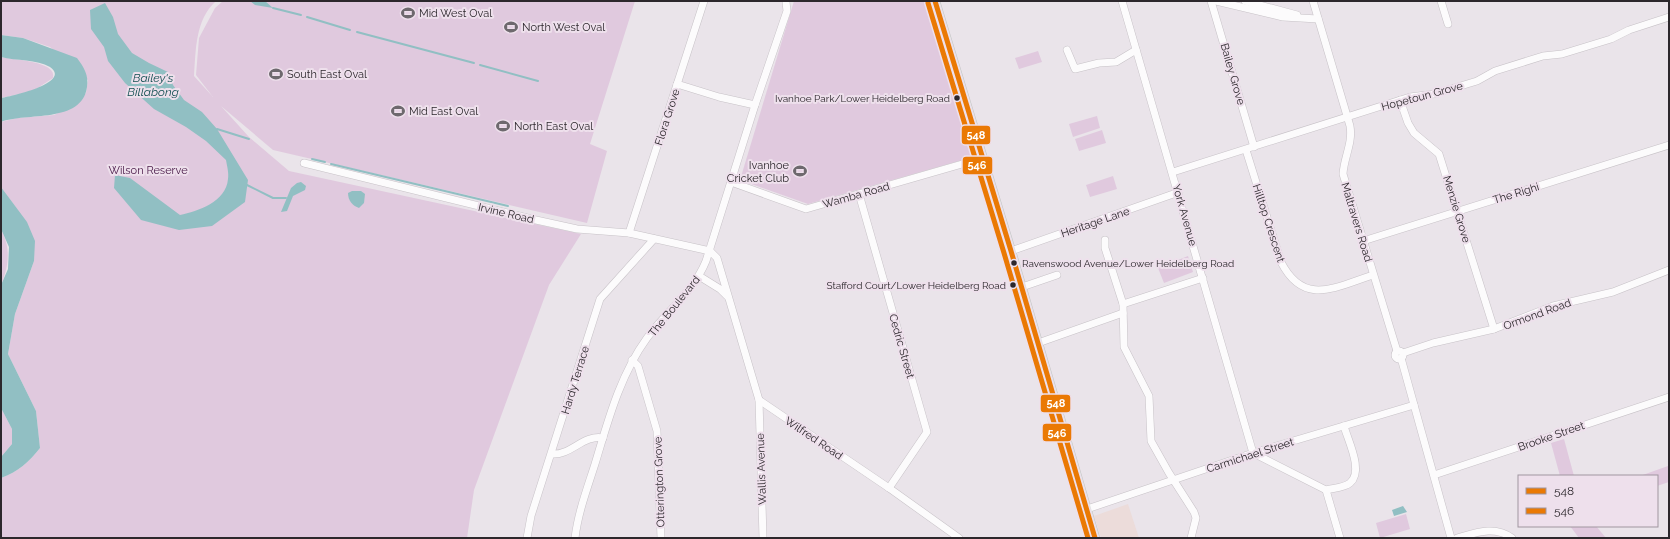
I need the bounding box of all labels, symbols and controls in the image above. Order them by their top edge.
sports icon: Mid West Oval [400,5,416,21]
place label: Mid West Oval [419,7,492,20]
sports icon: North West Oval [503,19,519,35]
place label: North West Oval [522,21,605,34]
street label: Bailey Grove [1218,42,1248,107]
sports icon: South East Oval [268,66,284,82]
place label: South East Oval [287,68,367,81]
water label: Bailey's Billabong [127,71,179,99]
street label: Hopetoun Grove [1380,79,1465,114]
street label: Flora Grove [652,87,683,147]
place label: Ivanhoe Park/Lower Heidelberg Road [775,93,950,104]
marker: Ivanhoe Park/Lower Heidelberg Road [952,93,962,103]
sports icon: Mid East Oval [390,103,406,119]
place label: Mid East Oval [409,105,478,118]
sports icon: North East Oval [495,118,511,134]
place label: North East Oval [514,120,593,133]
line badge: 548 [961,125,991,145]
text: 548 [966,129,986,142]
line badge: 546 [962,156,993,175]
place label: Ivanhoe Cricket Club [727,159,790,185]
text: 546 [967,159,987,172]
sports icon: Ivanhoe Cricket Club [792,163,808,179]
park label: Wilson Reserve [108,164,188,177]
street label: Menzie Grove [1440,174,1473,245]
street label: Wamba Road [821,180,891,211]
street label: The Righi [1492,180,1541,207]
street label: Maltravers Road [1338,181,1375,264]
street label: Hilltop Crescent [1250,182,1287,264]
street label: York Avenue [1170,183,1200,248]
street label: Irvine Road [477,201,535,226]
street label: Heritage Lane [1059,204,1132,240]
marker: Ravenswood Avenue/Lower Heidelberg Road [1009,258,1019,268]
place label: Ravenswood Avenue/Lower Heidelberg Road [1022,258,1234,269]
street label: The Boulevard [646,273,703,339]
place label: Stafford Court/Lower Heidelberg Road [826,280,1006,291]
marker: Stafford Court/Lower Heidelberg Road [1008,280,1018,290]
street label: Ormond Road [1502,296,1573,333]
street label: Cedric Street [886,312,917,380]
street label: Hardy Terrace [559,344,592,416]
line badge: 548 [1040,394,1071,413]
text: 548 [1046,397,1066,410]
street label: Wilfred Road [782,414,845,463]
street label: Brooke Street [1516,419,1586,454]
line badge: 546 [1042,423,1072,442]
text: 546 [1047,427,1067,440]
street label: Wallis Avenue [754,432,769,505]
street label: Carmichael Street [1205,435,1296,476]
street label: Otterington Grove [651,436,668,528]
legend [1518,475,1658,527]
text: 548 [1554,484,1574,498]
text: 546 [1554,504,1574,518]

